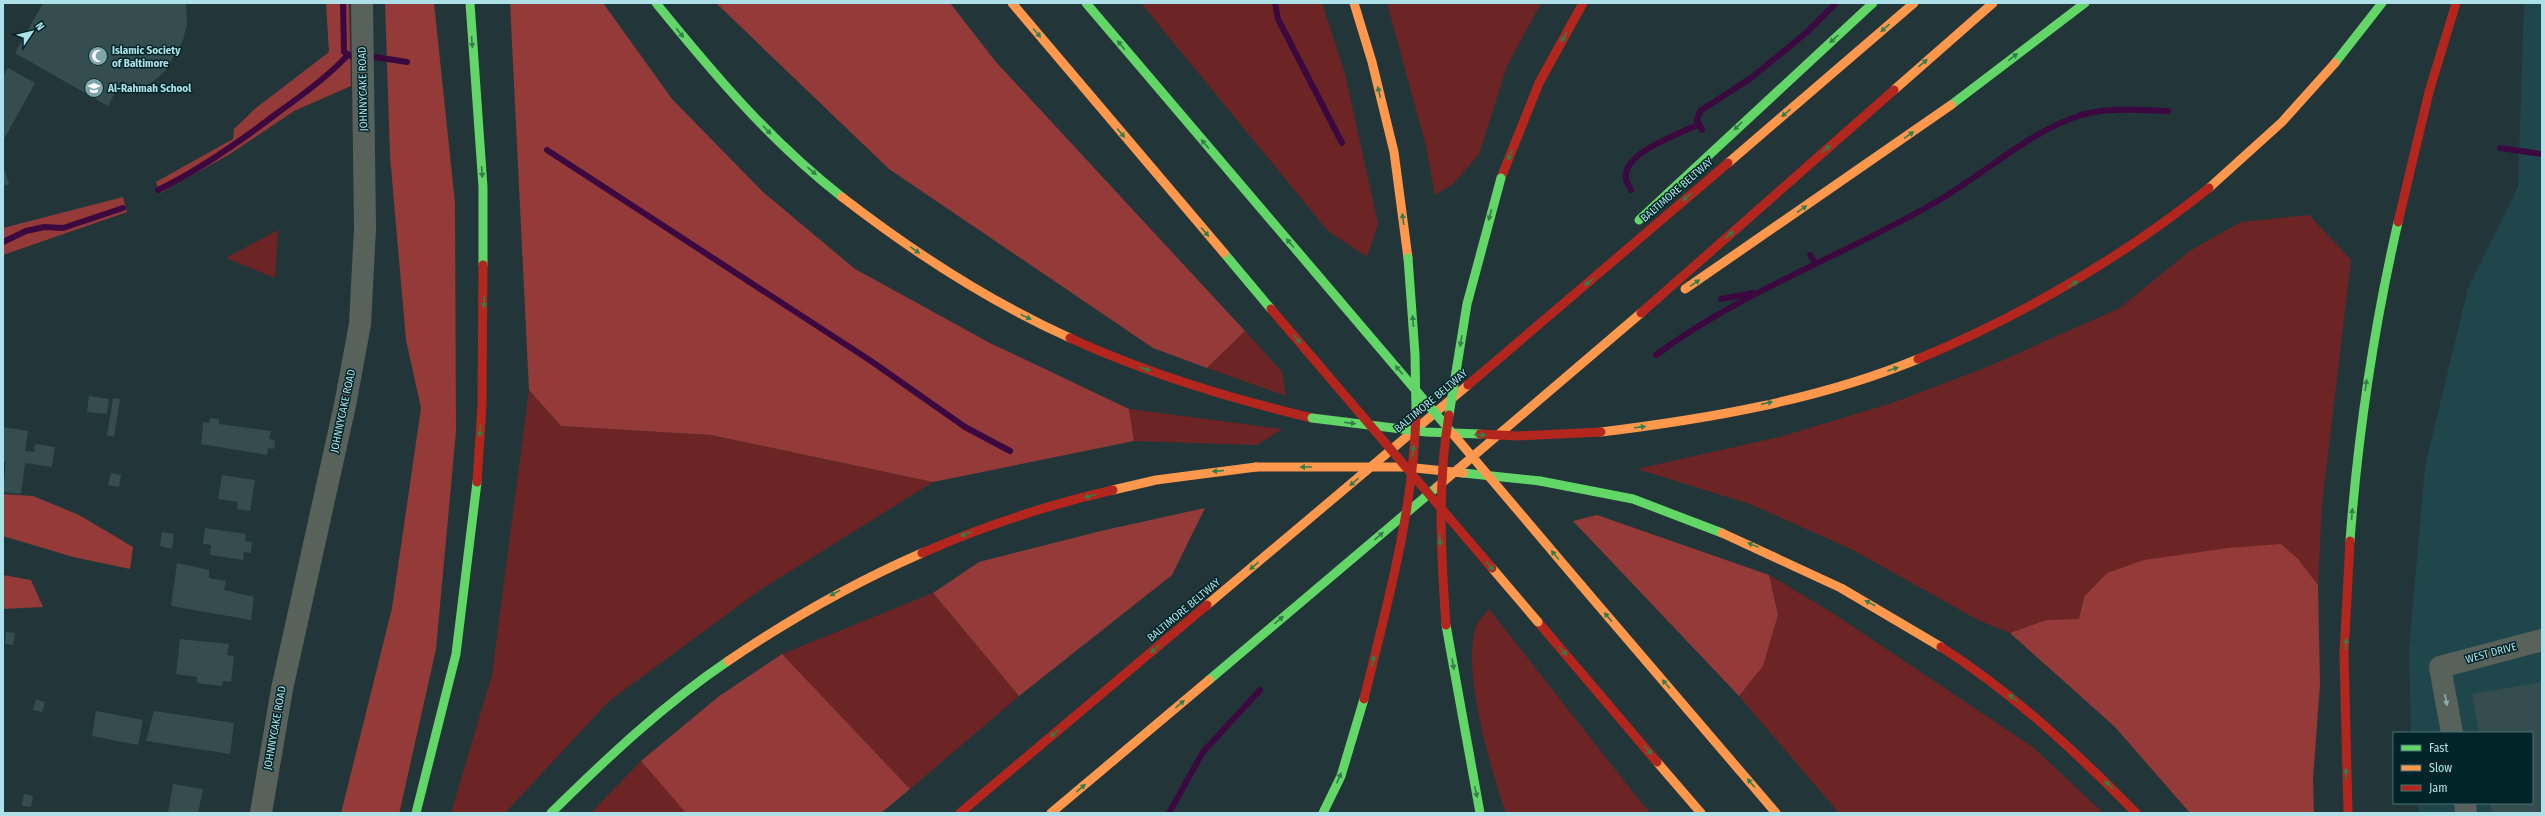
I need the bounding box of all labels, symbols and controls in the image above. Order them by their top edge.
north arrow [12,12,52,52]
text: N [33,20,47,33]
one-way arrow [1879,24,1890,33]
one-way arrow [676,28,685,39]
one-way arrow [1033,28,1042,38]
one-way arrow [1561,31,1567,43]
one-way arrow [1829,35,1839,44]
one-way arrow [469,36,476,48]
one-way arrow [1116,40,1125,51]
place label: Islamic Society of Baltimore [112,44,181,70]
mosque icon: Islamic Society of Baltimore [87,45,109,67]
street label: JOHNNYCAKE ROAD [356,46,370,132]
one-way arrow [2008,54,2018,62]
one-way arrow [1919,59,1928,68]
school or university icon: Al-Rahmah School [83,77,105,99]
place label: Al-Rahmah School [107,82,192,95]
one-way arrow [1376,86,1382,98]
one-way arrow [1780,108,1791,117]
one-way arrow [1733,122,1743,131]
one-way arrow [762,125,772,135]
one-way arrow [1116,127,1125,138]
one-way arrow [1904,131,1914,139]
one-way arrow [1200,139,1210,149]
one-way arrow [1821,144,1831,154]
one-way arrow [1507,150,1513,162]
street label: BALTIMORE BELTWAY [1638,155,1716,225]
one-way arrow [478,166,485,178]
one-way arrow [807,166,818,175]
one-way arrow [1682,193,1692,202]
one-way arrow [1797,205,1807,213]
one-way arrow [1487,209,1493,221]
one-way arrow [1400,213,1406,226]
one-way arrow [1201,226,1210,237]
one-way arrow [1723,231,1734,240]
one-way arrow [1285,237,1294,248]
one-way arrow [910,246,921,254]
one-way arrow [1584,277,1593,286]
one-way arrow [1690,279,1700,287]
one-way arrow [2067,280,2079,287]
one-way arrow [480,296,487,308]
one-way arrow [1021,314,1032,320]
one-way arrow [1409,315,1416,327]
one-way arrow [1292,333,1301,344]
one-way arrow [1458,335,1464,348]
one-way arrow [1394,365,1403,376]
one-way arrow [1140,366,1152,372]
street label: BALTIMORE BELTWAY [1392,366,1471,435]
one-way arrow [1887,366,1899,372]
street label: JOHNNYCAKE ROAD [328,368,358,454]
one-way arrow [2363,379,2369,391]
one-way arrow [1761,400,1773,406]
one-way arrow [1344,419,1356,426]
one-way arrow [1634,424,1646,430]
one-way arrow [477,425,484,437]
one-way arrow [1474,431,1486,438]
one-way arrow [1410,445,1416,457]
one-way arrow [1299,464,1312,470]
one-way arrow [1211,467,1224,474]
one-way arrow [1348,478,1359,487]
one-way arrow [1084,493,1096,499]
one-way arrow [2349,508,2356,520]
one-way arrow [960,531,972,537]
one-way arrow [1373,532,1384,541]
one-way arrow [1437,534,1443,547]
one-way arrow [1747,542,1759,548]
one-way arrow [1551,550,1560,560]
one-way arrow [1485,560,1494,571]
one-way arrow [1249,561,1260,570]
street label: BALTIMORE BELTWAY [1145,575,1224,644]
one-way arrow [829,590,841,597]
one-way arrow [1864,599,1876,606]
one-way arrow [1604,611,1613,622]
one-way arrow [1274,615,1285,624]
one-way arrow [2342,638,2349,650]
street label: WEST DRIVE [2464,640,2518,666]
one-way arrow [1149,645,1160,654]
one-way arrow [1558,647,1567,656]
one-way arrow [1371,655,1377,667]
one-way arrow [1450,658,1456,670]
one-way arrow [1662,679,1671,690]
street label: JOHNNYCAKE ROAD [261,685,289,771]
one-way arrow [2007,693,2018,702]
one-way arrow [2443,694,2449,706]
one-way arrow [1175,699,1185,708]
one-way arrow [1050,729,1061,738]
legend [2393,732,2533,804]
text: Fast [2429,741,2448,755]
one-way arrow [1643,745,1652,755]
text: Slow [2429,761,2452,775]
one-way arrow [2343,767,2349,780]
one-way arrow [1337,771,1343,783]
one-way arrow [1746,778,1755,789]
one-way arrow [2104,780,2114,790]
text: Jam [2429,781,2447,795]
one-way arrow [1075,783,1086,792]
one-way arrow [1473,786,1479,798]

